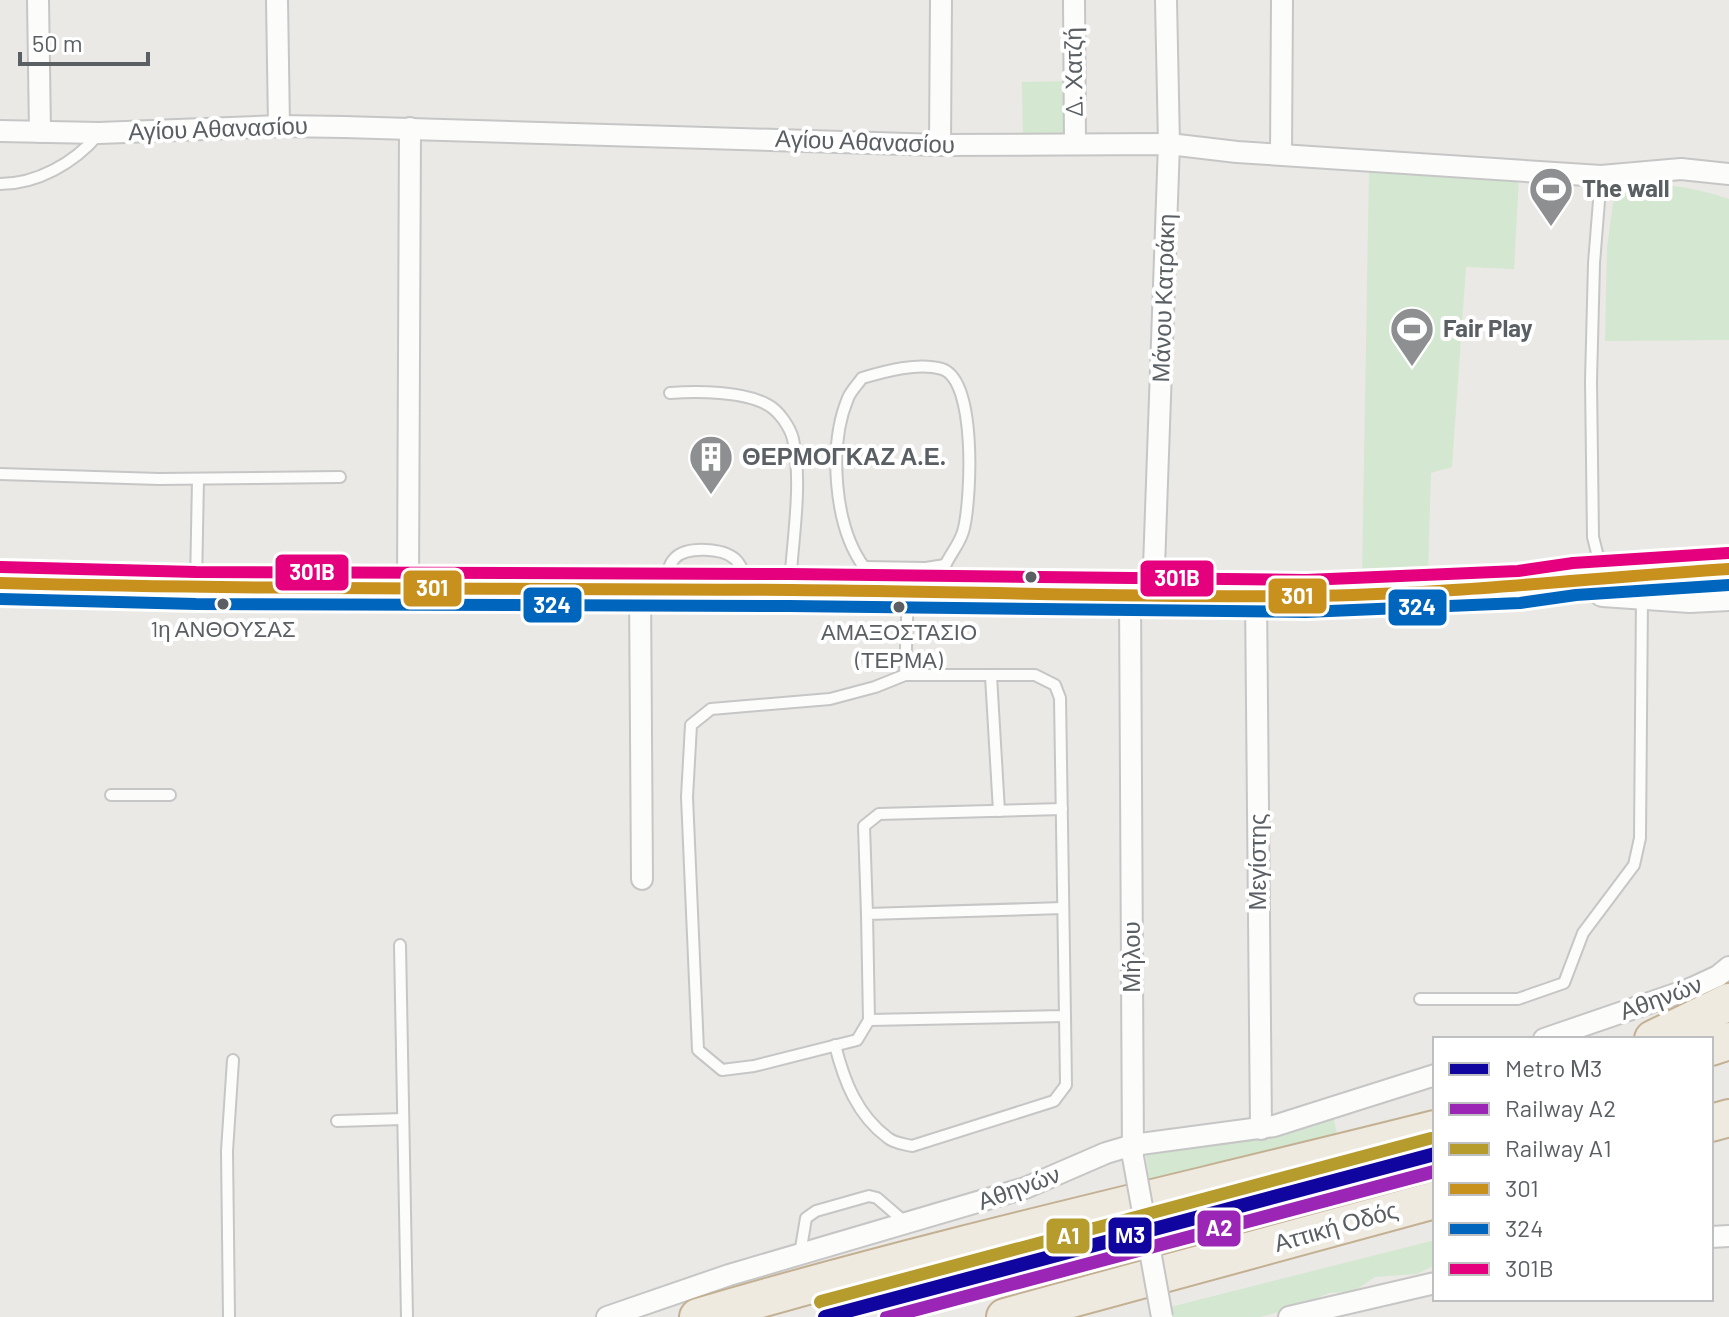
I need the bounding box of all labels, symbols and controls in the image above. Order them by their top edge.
scale bar [20,16,148,66]
street label: Δ. Χατζή [1057,27,1088,117]
text: 50 m [32,28,83,57]
street label: Αγίου Αθανασίου [128,110,308,145]
street label: Αγίου Αθανασίου [775,123,955,158]
sports icon: The wall [1527,165,1575,228]
place label: The wall [1582,173,1670,202]
street label: Μάνου Κατράκη [1145,213,1180,383]
sports icon: Fair Play [1388,305,1436,368]
place label: Fair Play [1443,313,1533,342]
building icon: ΘΕΡΜΟΓΚΑΖ Α.Ε. [687,433,735,496]
place label: ΘΕΡΜΟΓΚΑΖ Α.Ε. [742,441,946,470]
line badge: 301B [274,553,350,592]
text: 301B [289,558,335,584]
line badge: 301B [1139,559,1215,598]
text: 301B [1154,564,1200,590]
line badge: 301 [402,569,463,608]
unlabelled marker [1023,569,1039,585]
text: 301 [416,574,448,600]
line badge: 301 [1267,577,1328,615]
text: 301 [1281,582,1313,608]
line badge: 324 [522,586,583,624]
line badge: 324 [1387,588,1448,627]
text: 324 [533,591,571,617]
text: 324 [1398,593,1436,619]
marker: 1η ΑΝΘΟΥΣΑΣ [215,596,231,612]
marker: ΑΜΑΞΟΣΤΑΣΙΟ (ΤΕΡΜΑ) [891,599,907,615]
place label: 1η ΑΝΘΟΥΣΑΣ [151,615,295,642]
place label: ΑΜΑΞΟΣΤΑΣΙΟ (ΤΕΡΜΑ) [821,618,977,672]
street label: Μεγίστης [1242,813,1271,911]
street label: Μήλου [1116,921,1145,993]
street label: Αθηνών [1615,968,1706,1025]
legend [1433,1037,1713,1301]
text: Metro Μ3 [1505,1053,1602,1082]
text: Railway A2 [1505,1093,1616,1122]
text: Railway A1 [1505,1133,1612,1162]
street label: Αθηνών [973,1158,1064,1215]
text: 301 [1505,1173,1539,1202]
street label: Αττική Οδός [1270,1194,1401,1257]
line badge: A2 [1196,1209,1242,1248]
text: 324 [1505,1213,1543,1242]
text: A2 [1205,1214,1233,1240]
line badge: Μ3 [1107,1216,1153,1255]
line badge: A1 [1045,1217,1091,1255]
text: Μ3 [1115,1221,1145,1247]
text: A1 [1057,1222,1079,1248]
text: 301B [1505,1253,1554,1282]

